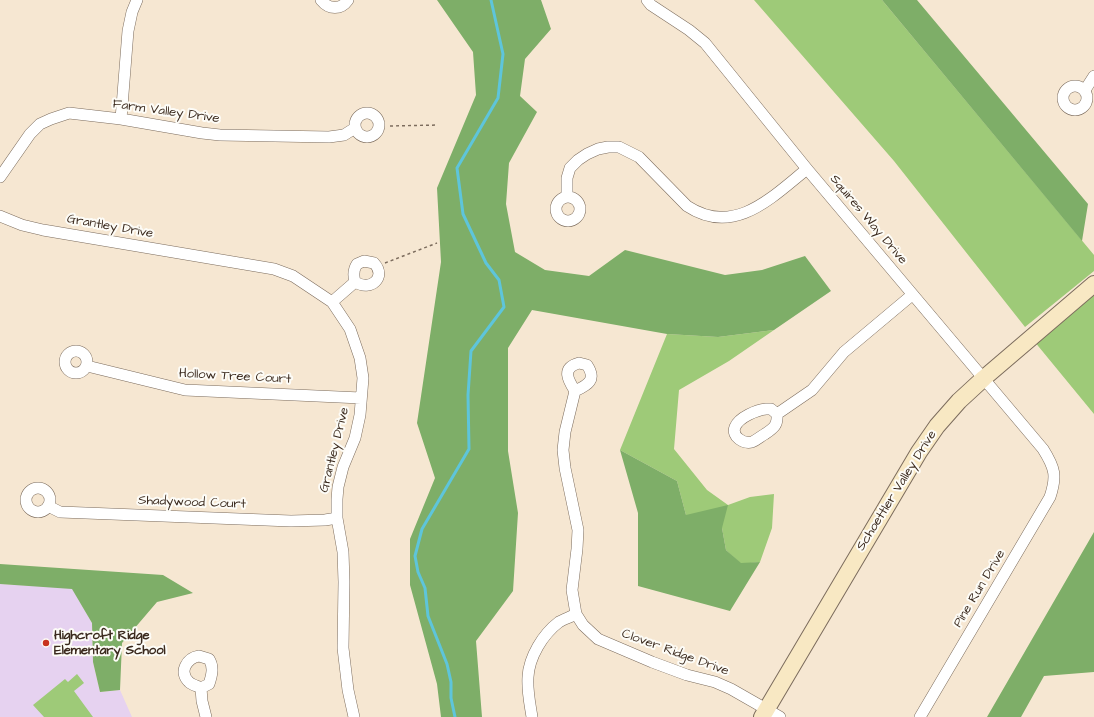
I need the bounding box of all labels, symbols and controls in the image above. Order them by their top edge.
street label: Farm Valley Drive [112,97,220,127]
street label: Squires Way Drive [826,172,910,268]
street label: Grantley Drive [66,212,154,242]
street label: Hollow Tree Court [178,366,292,388]
street label: Grantley Drive [317,406,353,494]
street label: Schoettler Valley Drive [854,428,940,554]
street label: Shadywood Court [138,493,246,513]
street label: Pine Run Drive [951,547,1009,631]
street label: Clover Ridge Drive [619,626,731,680]
place label: Highcroft Ridge Elementary School [54,628,165,659]
marker: Highcroft Ridge Elementary School [41,638,51,648]

